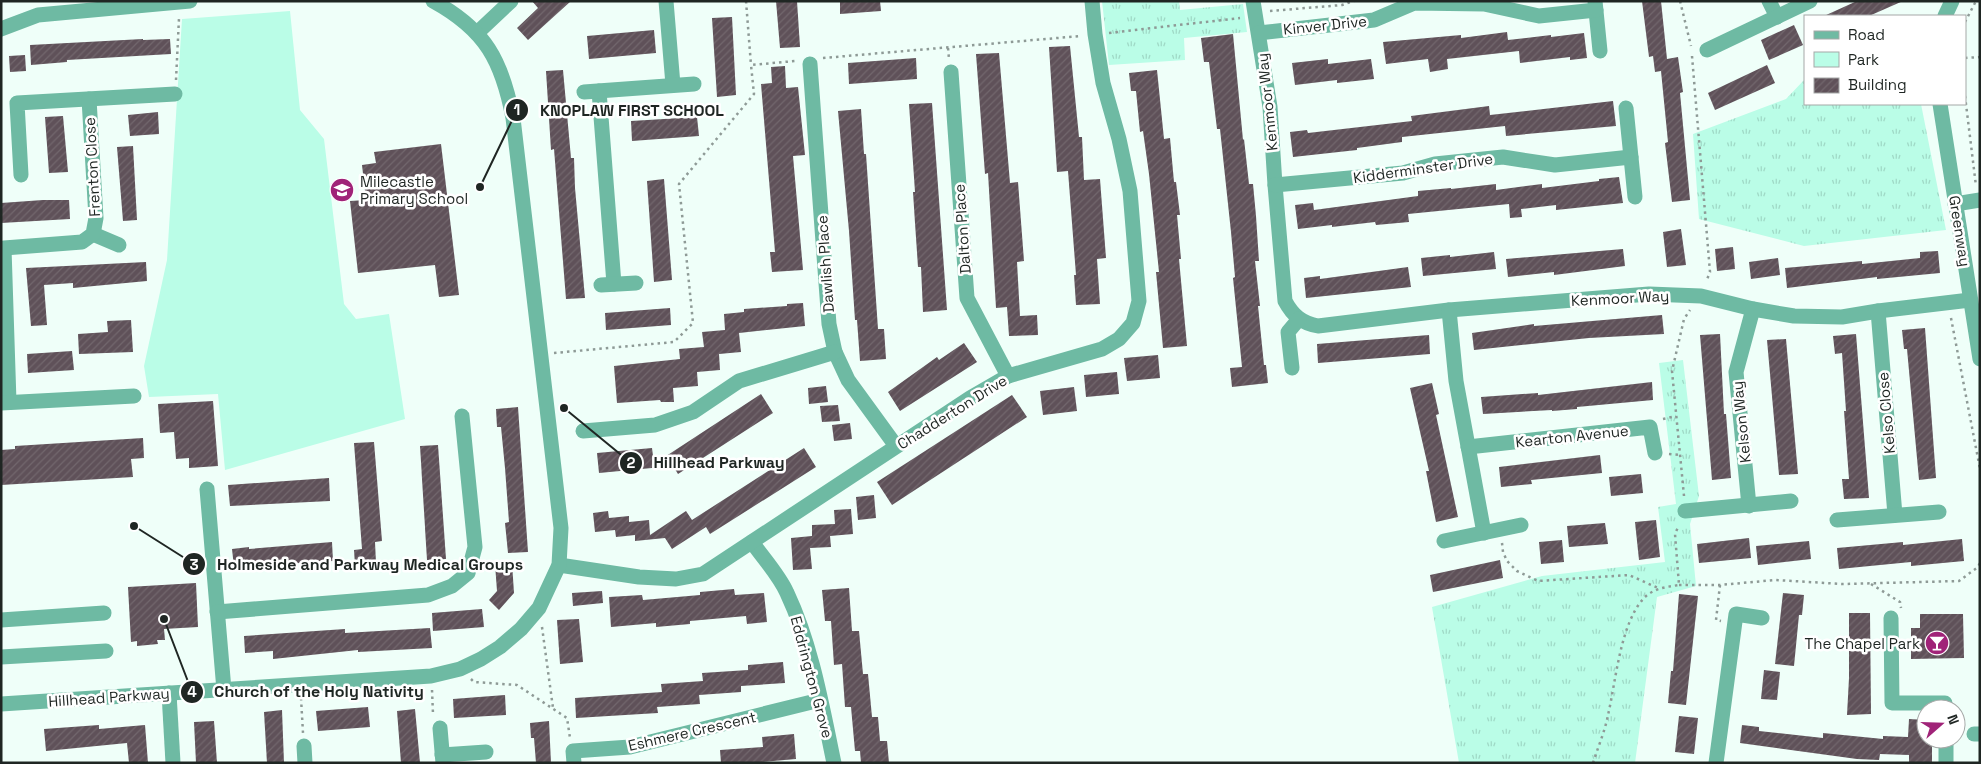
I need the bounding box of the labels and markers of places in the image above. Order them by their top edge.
callout: KNOPLAW FIRST SCHOOL [504,95,734,126]
place label: Milecastle Primary School [360,172,468,208]
school or university icon: Milecastle Primary School [329,177,355,203]
callout: Hillhead Parkway [619,447,795,478]
callout: Holmeside and Parkway Medical Groups [182,549,533,580]
bar icon: The Chapel Park [1924,630,1950,656]
place label: The Chapel Park [1805,634,1920,653]
callout: Church of the Holy Nativity [179,676,434,707]

